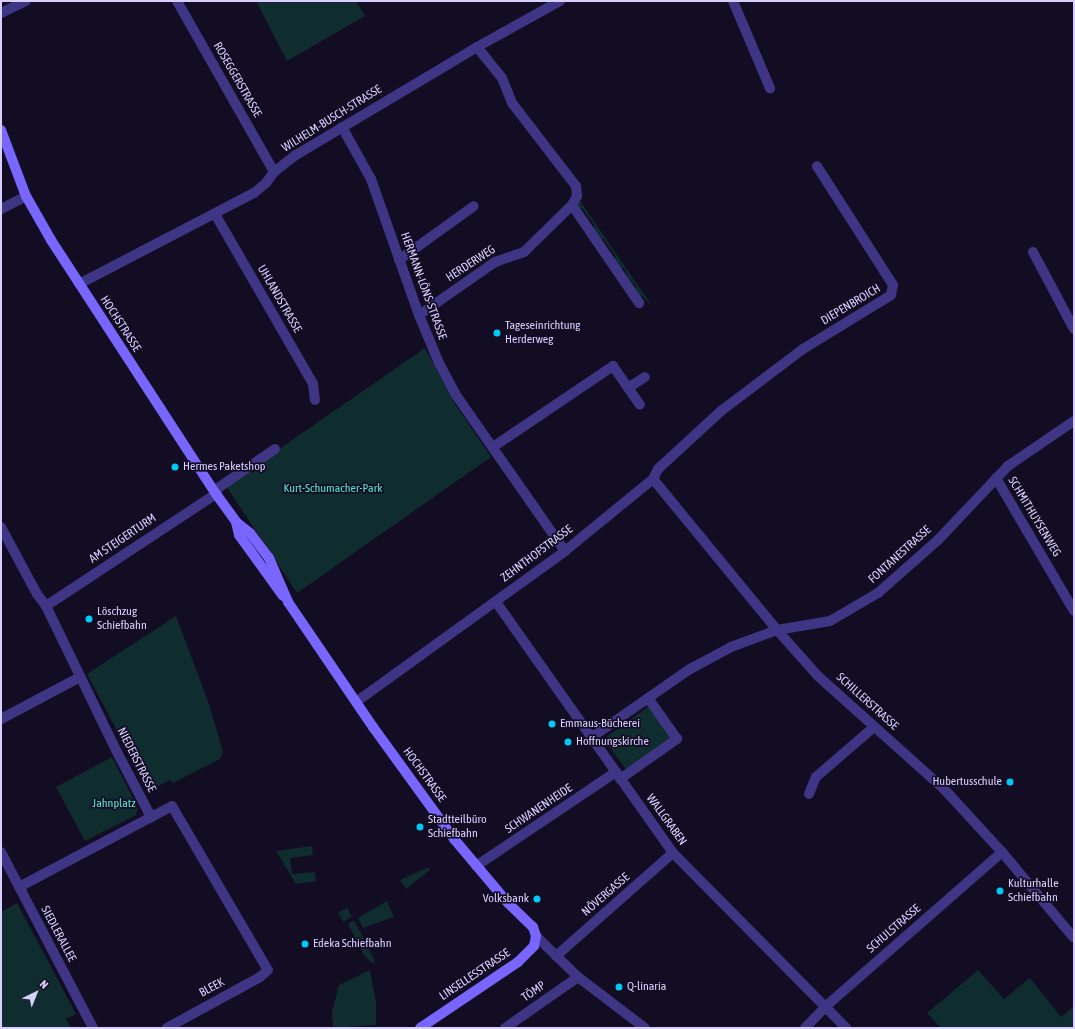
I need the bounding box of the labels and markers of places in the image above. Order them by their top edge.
place label: Tageseinrichtung Herderweg [505,319,580,347]
marker: Tageseinrichtung Herderweg [492,328,502,338]
place label: Hermes Paketshop [183,460,265,474]
marker: Hermes Paketshop [170,462,180,472]
place label: Löschzug Schiefbahn [97,605,147,633]
marker: Löschzug Schiefbahn [84,614,94,624]
place label: Emmaus-Bücherei [560,717,640,731]
marker: Emmaus-Bücherei [547,719,557,729]
place label: Hoffnungskirche [576,735,649,749]
marker: Hoffnungskirche [563,737,573,747]
place label: Hubertusschule [932,775,1002,789]
marker: Hubertusschule [1005,777,1015,787]
place label: Stadtteilbüro Schiefbahn [428,813,487,841]
marker: Stadtteilbüro Schiefbahn [415,822,425,832]
place label: Kulturhalle Schiefbahn [1008,877,1059,905]
marker: Kulturhalle Schiefbahn [995,886,1005,896]
place label: Volksbank [483,892,529,906]
marker: Volksbank [532,894,542,904]
place label: Edeka Schiefbahn [313,937,391,951]
marker: Edeka Schiefbahn [300,939,310,949]
place label: Q-linaria [627,980,666,994]
marker: Q-linaria [614,982,624,992]

